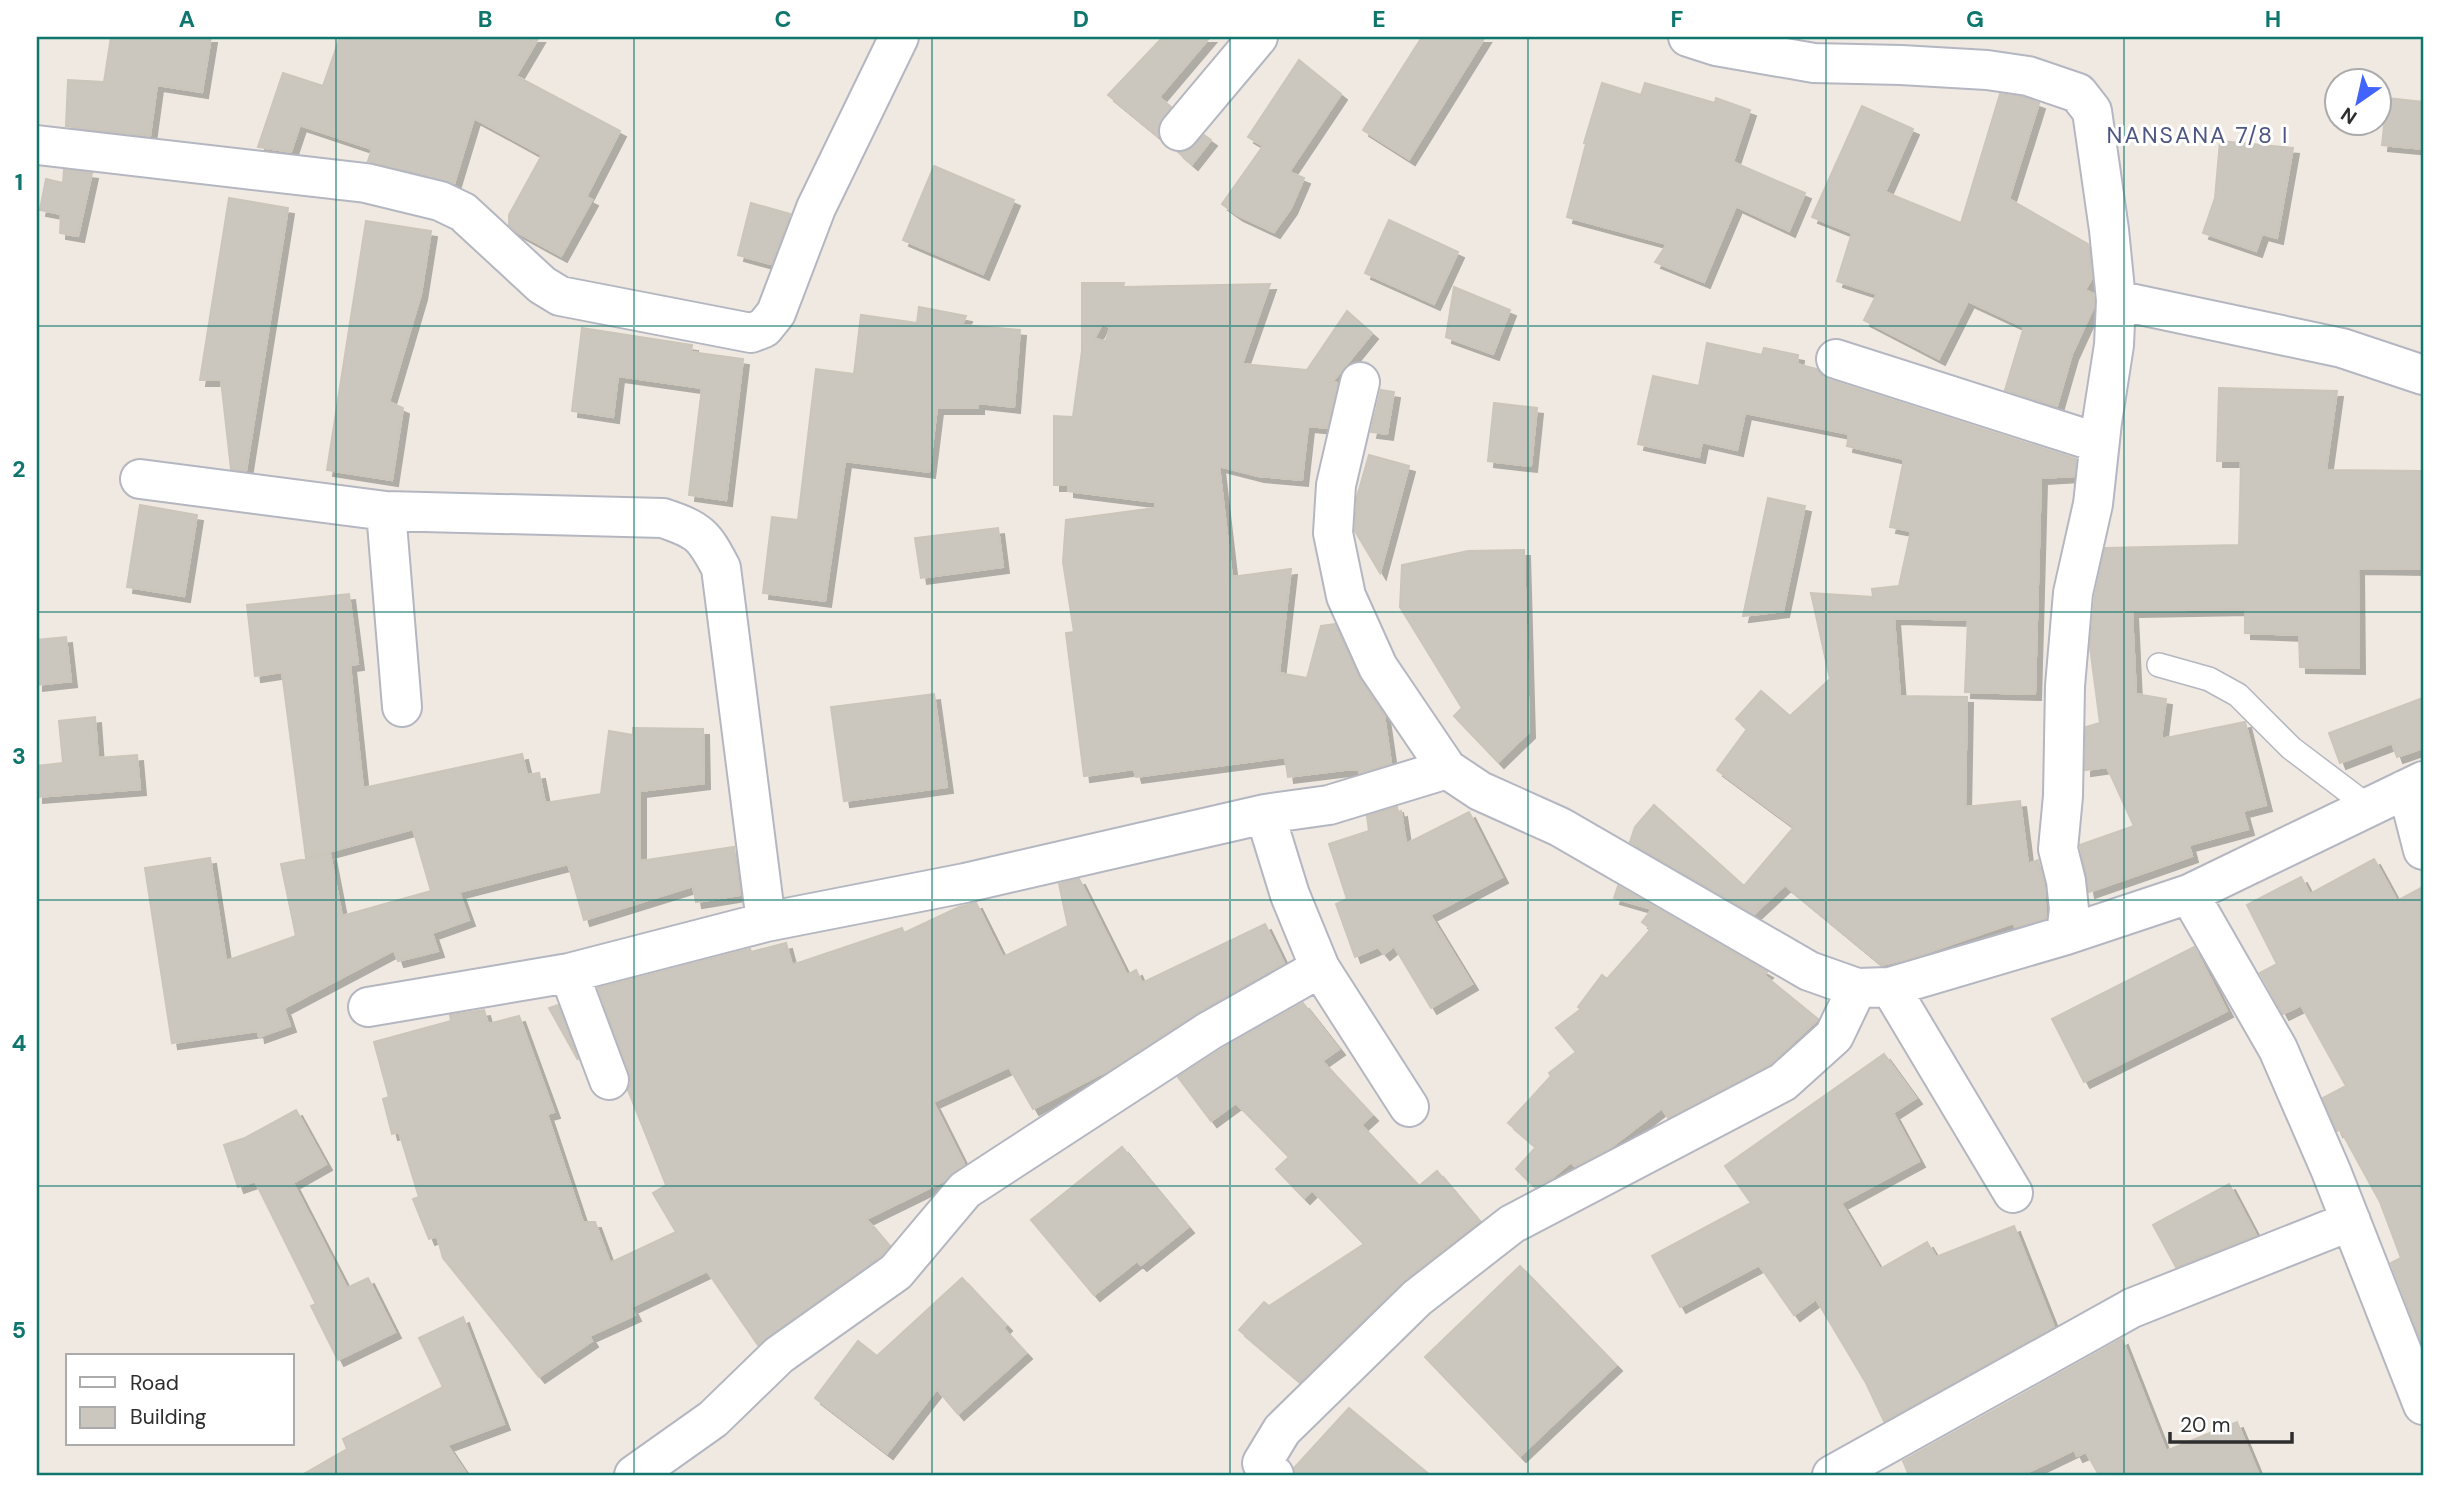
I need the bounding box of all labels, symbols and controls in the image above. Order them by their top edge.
text: A [179,4,195,34]
text: B [478,4,492,34]
text: C [775,4,791,34]
text: D [1073,4,1089,34]
text: E [1372,4,1386,34]
text: F [1671,4,1684,34]
text: G [1966,4,1984,34]
text: H [2265,4,2281,34]
north arrow [2324,66,2394,136]
text: N [2336,101,2362,130]
district label: NANSANA 7/8 I [2107,120,2289,150]
text: 1 [15,167,23,197]
text: 2 [12,454,26,484]
text: 3 [12,741,26,771]
text: 4 [12,1028,27,1058]
text: 5 [12,1315,26,1345]
legend [66,1354,294,1446]
text: Road [130,1369,179,1397]
scale bar [2170,1400,2292,1444]
text: Building [130,1403,207,1431]
text: 20 m [2180,1411,2231,1439]

